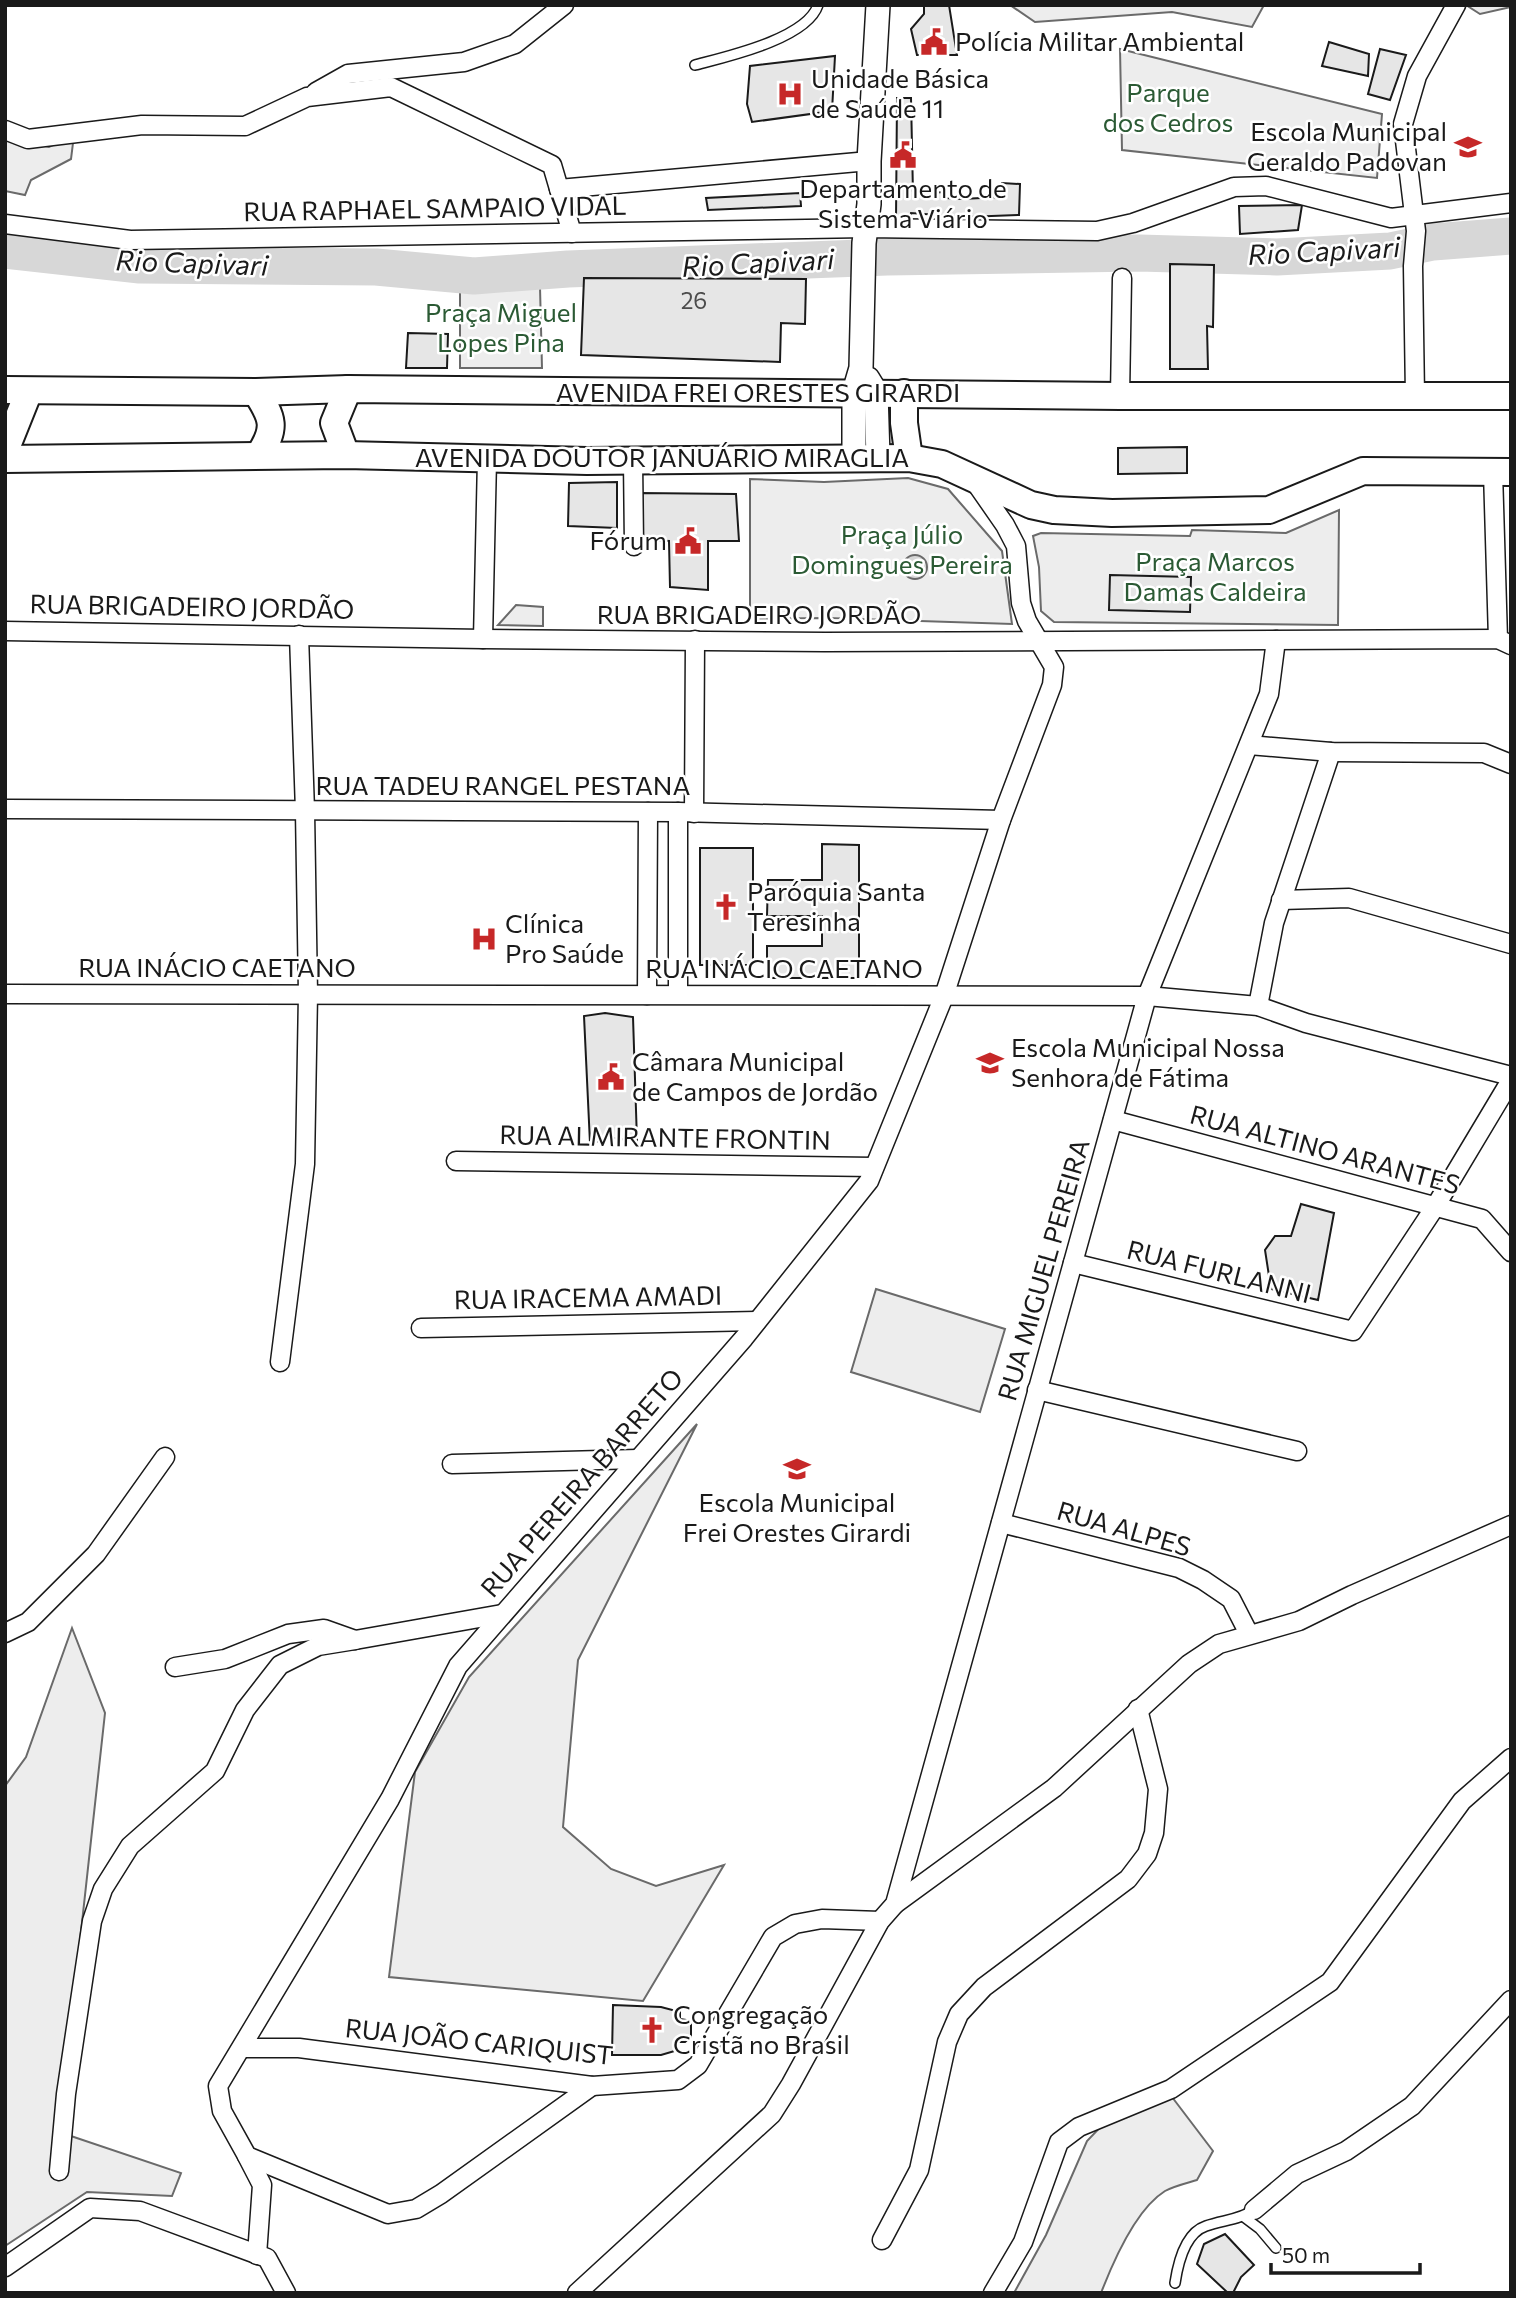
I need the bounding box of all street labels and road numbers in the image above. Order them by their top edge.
street label: RUA RAPHAEL SAMPAIO VIDAL [243,189,627,226]
street label: AVENIDA FREI ORESTES GIRARDI [556,376,960,407]
street label: AVENIDA DOUTOR JANUÁRIO MIRAGLIA [415,441,909,472]
street label: RUA BRIGADEIRO JORDÃO [29,587,355,624]
street label: RUA BRIGADEIRO JORDÃO [597,598,921,629]
street label: RUA TADEU RANGEL PESTANA [316,769,690,800]
street label: RUA INÁCIO CAETANO [78,951,356,982]
street label: RUA INÁCIO CAETANO [645,952,923,983]
street label: RUA ALTINO ARANTES [1187,1098,1464,1200]
street label: RUA ALMIRANTE FRONTIN [499,1118,831,1155]
street label: RUA MIGUEL PEREIRA [990,1135,1095,1404]
street label: RUA FURLANNI [1124,1233,1315,1308]
street label: RUA IRACEMA AMADI [454,1279,722,1314]
street label: RUA PEREIRA BARRETO [473,1362,688,1602]
street label: RUA ALPES [1054,1494,1195,1561]
street label: RUA JOÃO CARIQUIST [344,2011,615,2070]

